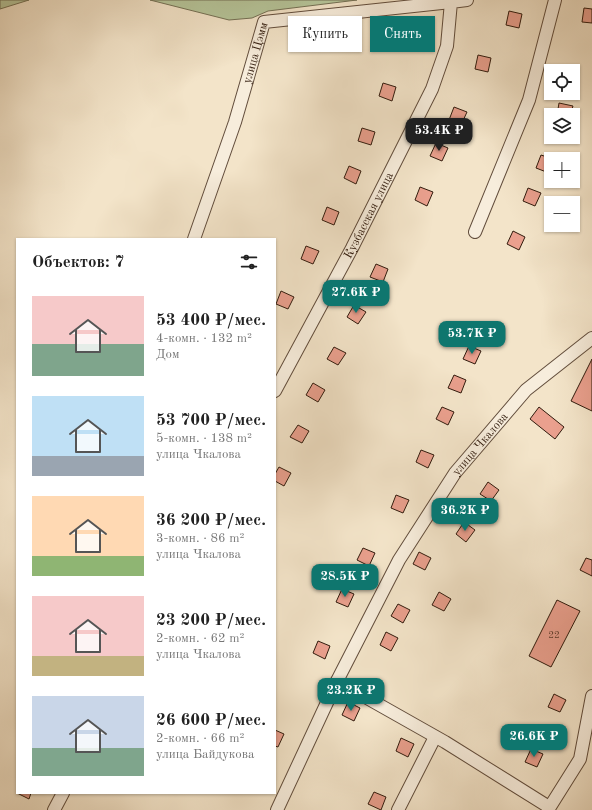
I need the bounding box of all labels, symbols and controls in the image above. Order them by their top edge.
chip: Купить [288,16,362,52]
chip: Снять [370,16,435,52]
street label: улица Цэмм [241,21,271,85]
map controls [544,64,580,232]
button: locate [544,64,580,100]
button: layers [544,108,580,144]
pin: 53.4K ₽ [402,118,476,152]
text: 53.4K ₽ [414,124,464,137]
button: + [544,152,580,188]
street label: Кузбасская улица [342,171,396,261]
button: − [544,196,580,232]
icon: filters [238,251,260,273]
text: Объектов: 7 [32,254,124,271]
pin: 27.6K ₽ [319,280,393,314]
text: 27.6K ₽ [331,286,381,299]
icon: home [64,312,112,360]
text: 53 400 ₽/мес. [156,312,266,329]
pin: 53.7K ₽ [435,321,509,355]
text: 53.7K ₽ [447,327,497,340]
text: 4-комн. · 132 m² [156,332,252,345]
text: Дом [156,348,180,361]
street label: улица Чкалова [451,411,511,478]
icon: home [64,412,112,460]
text: 53 700 ₽/мес. [156,412,266,429]
text: 5-комн. · 138 m² [156,432,252,445]
text: улица Чкалова [156,448,241,461]
pin: 36.2K ₽ [428,498,502,532]
text: 36.2K ₽ [440,504,490,517]
icon: home [64,512,112,560]
text: 36 200 ₽/мес. [156,512,266,529]
text: 3-комн. · 86 m² [156,532,244,545]
text: улица Чкалова [156,548,241,561]
pin: 28.5K ₽ [308,564,382,598]
text: 28.5K ₽ [320,570,370,583]
icon: home [64,612,112,660]
text: 23 200 ₽/мес. [156,612,266,629]
house number: 22 [548,630,560,640]
text: 2-комн. · 62 m² [156,632,244,645]
text: улица Чкалова [156,648,241,661]
pin: 23.2K ₽ [314,678,388,712]
text: 23.2K ₽ [326,684,376,697]
icon: home [64,712,112,760]
text: 26 600 ₽/мес. [156,712,266,729]
pin: 26.6K ₽ [497,724,571,758]
text: 26.6K ₽ [509,730,559,743]
text: 2-комн. · 66 m² [156,732,244,745]
text: улица Байдукова [156,748,254,761]

